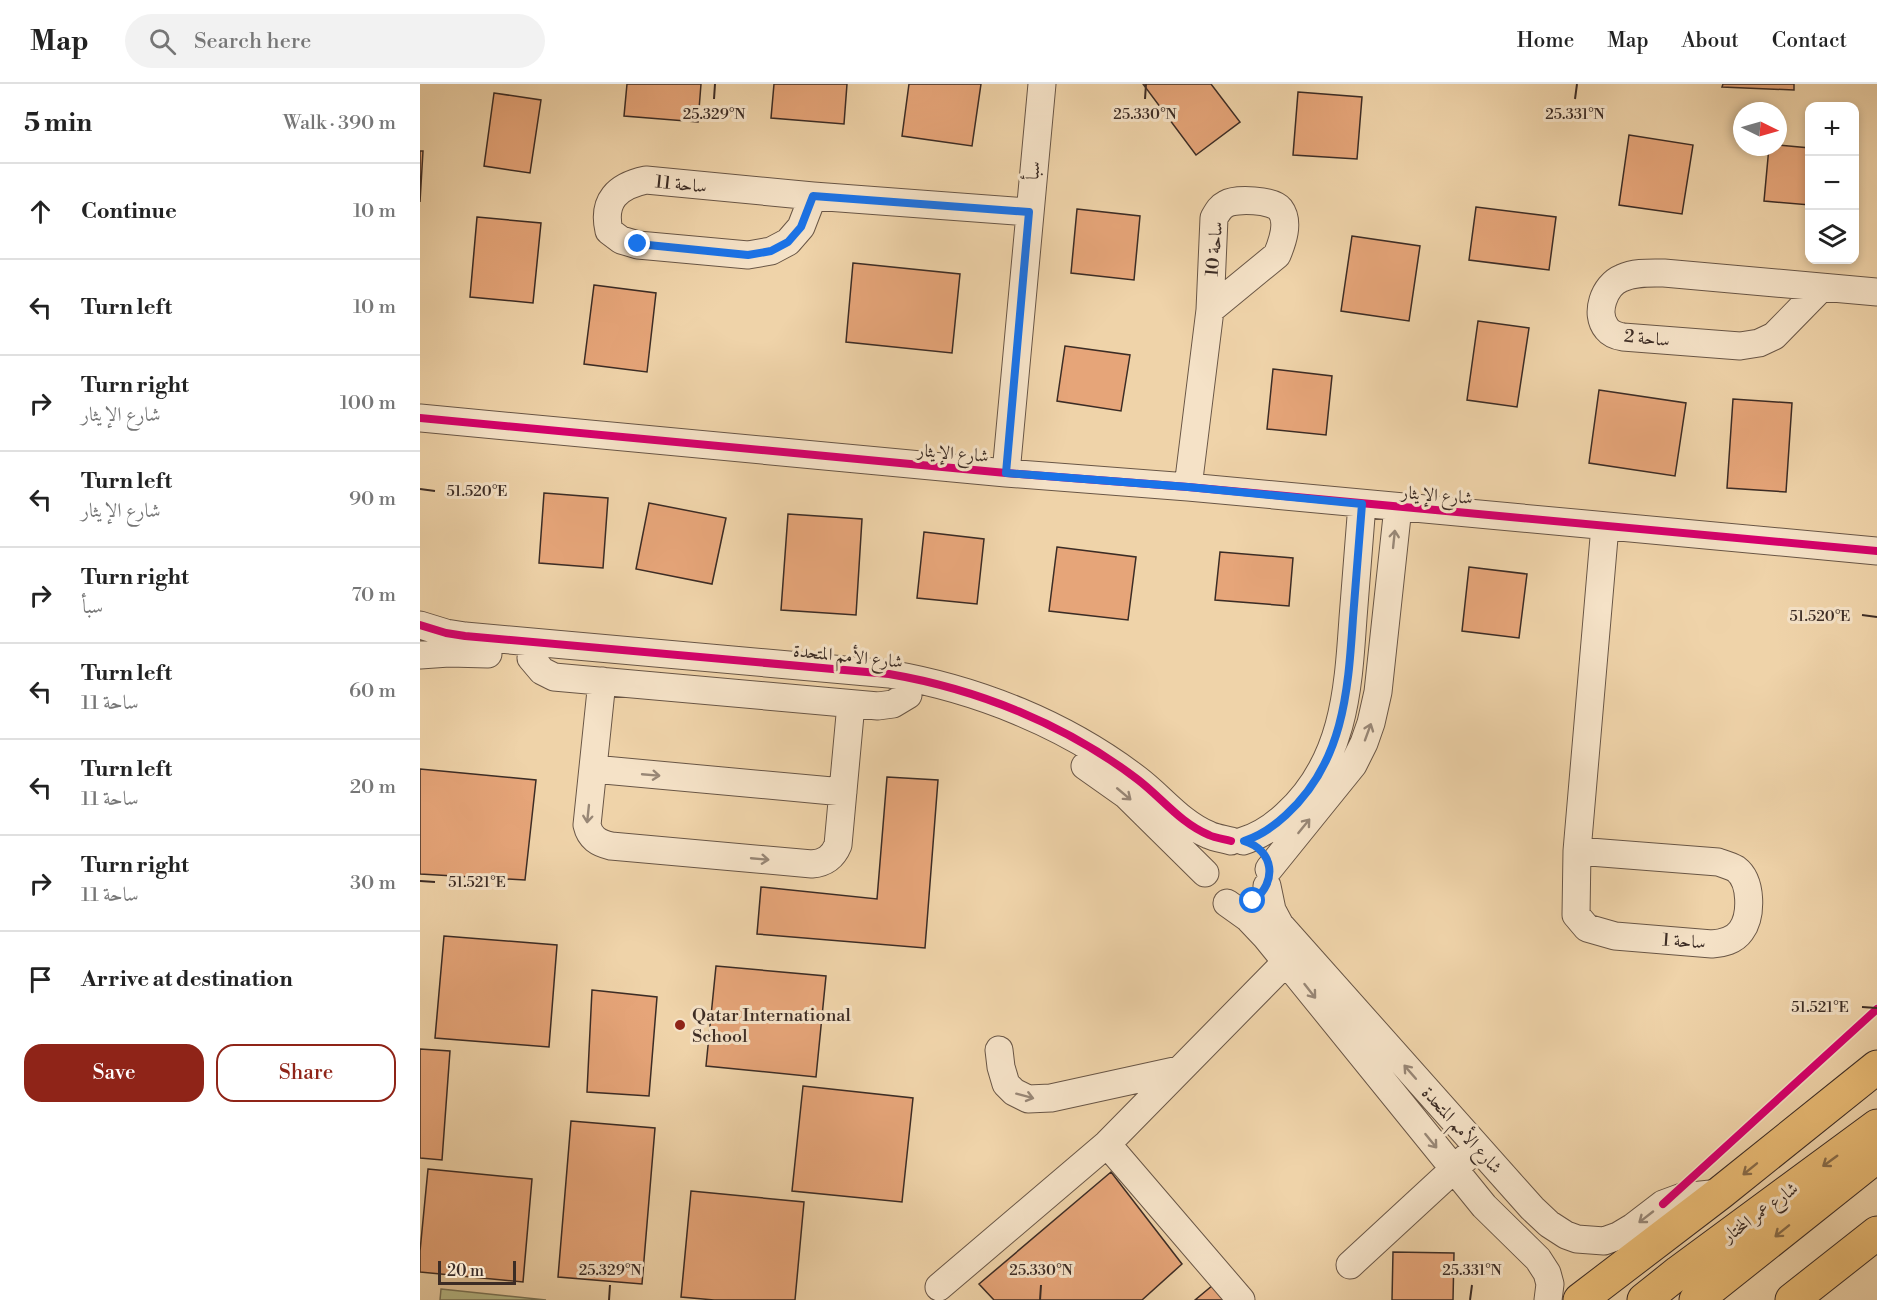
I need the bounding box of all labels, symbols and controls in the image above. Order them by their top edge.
search box [125,14,545,68]
text: Map [30,24,89,59]
icon: search [146,25,179,58]
text: Search here [194,28,311,55]
text: Home [1517,28,1574,54]
text: Map [1607,28,1649,54]
text: About [1682,28,1739,54]
text: Contact [1772,28,1847,54]
north arrow [1733,102,1787,156]
map controls [1805,102,1859,264]
button: + [1805,102,1859,156]
text: 25.329°N [683,105,745,124]
text: 25.330°N [1113,105,1177,124]
text: 25.331°N [1545,105,1605,124]
text: 5 min [24,107,92,139]
text: Walk · 390 m [283,111,396,136]
button: − [1805,156,1859,210]
street label: سبأ [1019,160,1046,182]
street label: ساحة 11 [654,170,708,199]
icon: ahead [24,195,57,228]
text: Continue [81,198,177,225]
text: 10 m [353,199,396,224]
button: layers [1805,210,1859,264]
street label: ساحة 10 [1201,221,1228,277]
route end [624,230,650,256]
icon: left [24,291,57,324]
text: Turn left [81,294,172,321]
text: 10 m [353,295,396,320]
street label: ساحة 2 [1623,325,1671,352]
text: Turn right [81,372,189,399]
icon: right [24,387,57,420]
text: 100 m [340,391,396,416]
text: شارع الإيثار [81,403,161,428]
street label: شارع الإيثار [914,439,990,471]
text: Turn left [81,468,172,495]
street label: شارع الإيثار [1398,481,1474,513]
text: 51.520°E [447,482,507,501]
icon: left [24,483,57,516]
text: 90 m [349,487,396,512]
text: شارع الإيثار [81,499,161,524]
one-way arrow [1389,530,1400,550]
text: Turn right [81,564,189,591]
icon: right [24,579,57,612]
text: 70 m [352,583,396,608]
text: سبأ [81,595,103,620]
text: 51.520°E [1790,607,1850,626]
street label: شارع الأمم المتحدة [792,637,904,679]
text: Turn left [81,660,172,687]
icon: left [24,675,57,708]
text: 60 m [349,679,396,704]
text: ساحة 11 [81,691,139,716]
one-way arrow [1363,723,1374,742]
text: Turn left [81,756,172,783]
one-way arrow [641,769,661,780]
icon: left [24,771,57,804]
text: 20 m [350,775,396,800]
text: ساحة 11 [81,787,139,812]
one-way arrow [1116,788,1132,801]
one-way arrow [582,803,593,823]
one-way arrow [1297,818,1310,834]
text: Turn right [81,852,189,879]
one-way arrow [749,854,769,865]
icon: right [24,867,57,900]
text: 30 m [350,871,396,896]
text: 51.521°E [448,873,506,892]
text: ساحة 11 [81,883,139,908]
route start [1239,887,1265,913]
street label: ساحة 1 [1661,929,1706,954]
icon: arrive [24,963,57,996]
text: Arrive at destination [81,966,293,993]
one-way arrow [1304,983,1317,999]
text: 51.521°E [1791,998,1849,1017]
place label: Qatar International School [692,1004,851,1048]
marker: Qatar International School [673,1018,687,1032]
button: Save [24,1044,204,1102]
button: Share [216,1044,396,1102]
one-way arrow [1403,1065,1417,1080]
street label: شارع الأمم المتحدة [1413,1080,1508,1182]
one-way arrow [1015,1090,1034,1102]
one-way arrow [1424,1133,1438,1148]
one-way arrow [1822,1154,1838,1167]
one-way arrow [1742,1162,1758,1175]
street label: شارع عمر المختار [1716,1177,1805,1251]
one-way arrow [1639,1210,1655,1223]
one-way arrow [1774,1225,1790,1238]
scale bar [438,1258,516,1286]
text: 20 m [447,1261,484,1281]
text: 25.329°N [579,1261,641,1280]
text: 25.330°N [1009,1261,1073,1280]
text: 25.331°N [1442,1261,1502,1280]

